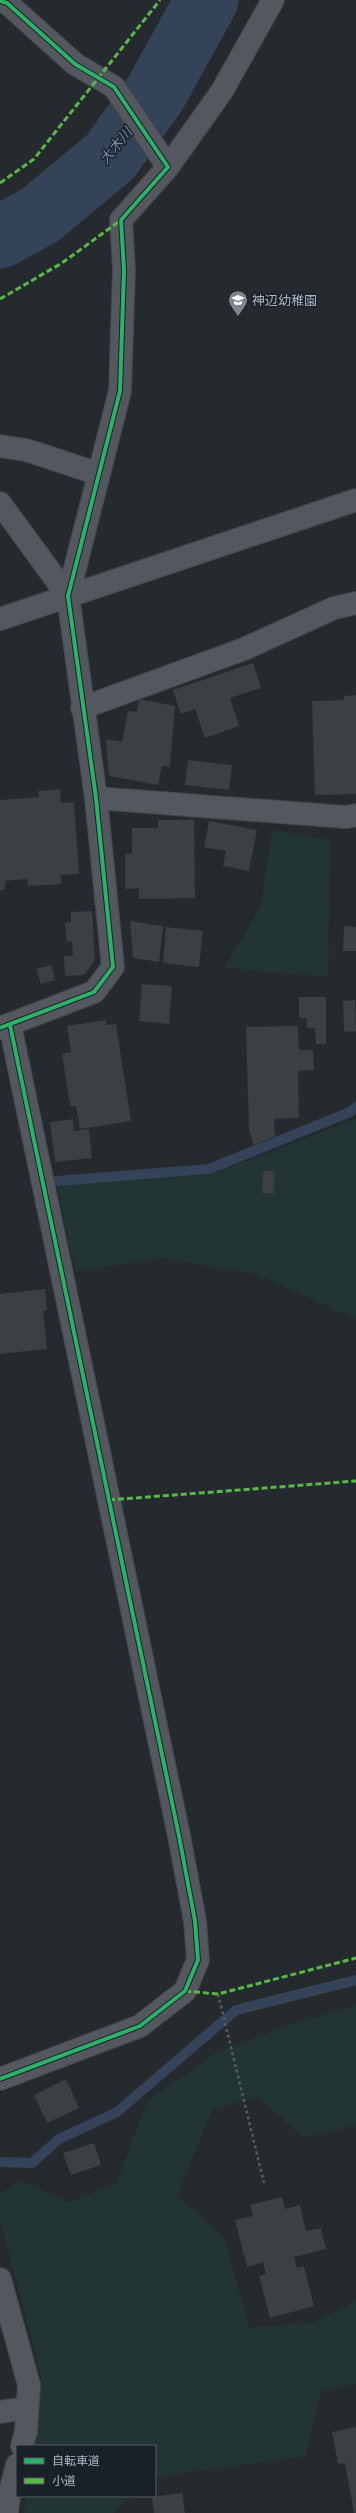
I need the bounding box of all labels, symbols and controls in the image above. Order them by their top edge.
water label: 大木川 [96,123,137,168]
school or university icon: 神辺幼稚園 [227,289,249,317]
place label: 神辺幼稚園 [252,293,317,308]
legend [16,2445,156,2497]
text: 自転車道 [52,2454,100,2468]
text: 小道 [52,2474,76,2488]

